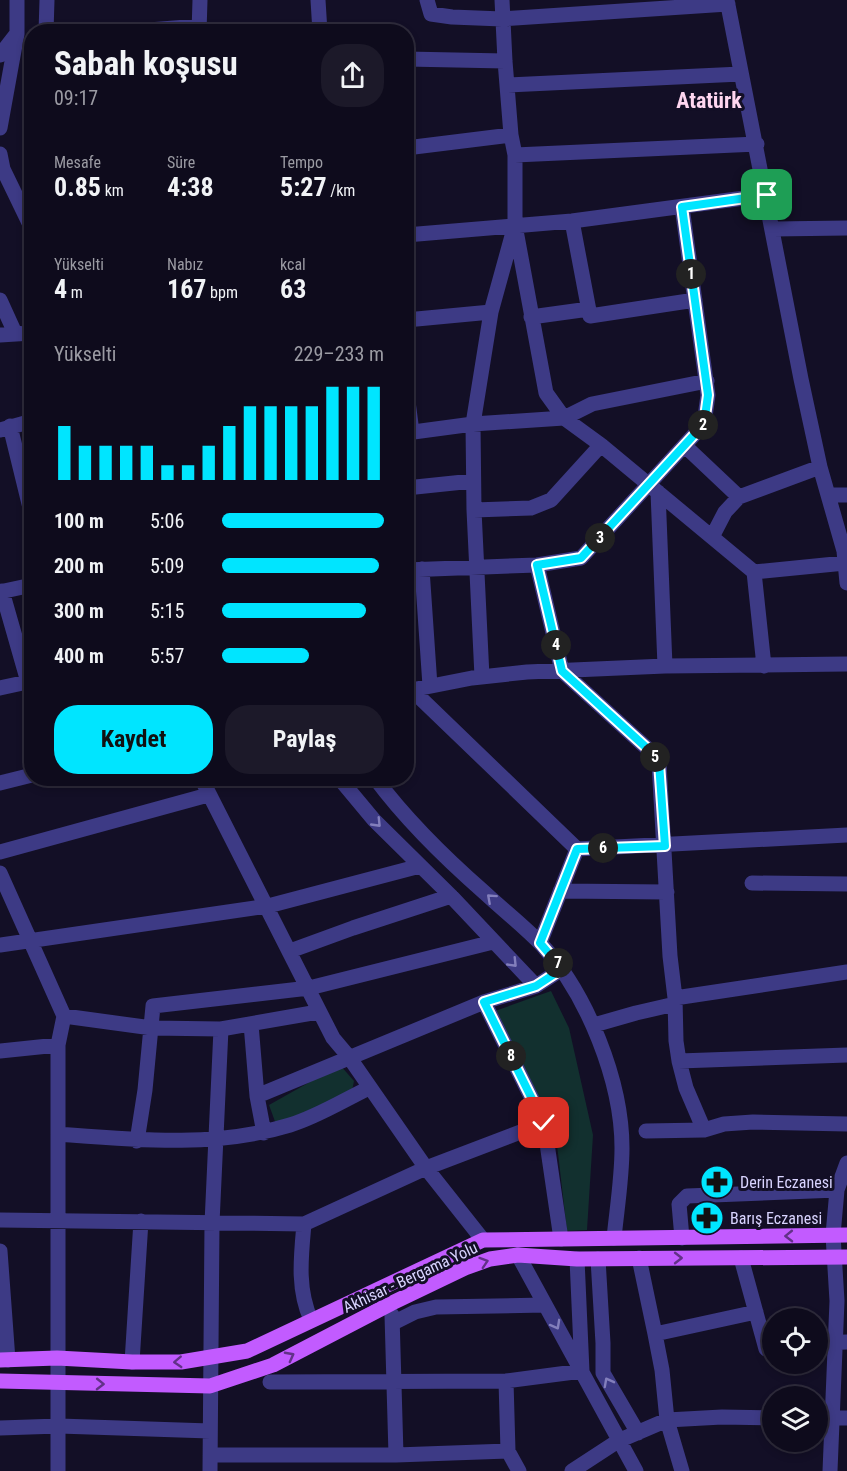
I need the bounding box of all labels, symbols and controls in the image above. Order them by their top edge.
text: Sabah koşusu [54,44,238,83]
button: share [321,44,384,107]
text: 09:17 [54,86,98,110]
district label: Atatürk [676,88,742,113]
text: Mesafe [54,153,101,172]
text: Süre [167,153,195,172]
text: Tempo [280,153,323,172]
pin [741,169,792,220]
text: 0.85 [54,172,101,202]
text: 4:38 [167,172,214,202]
text: 5:27 [280,172,327,202]
icon: arrive [750,178,783,211]
text: km [101,181,124,200]
text: /km [327,181,355,200]
text: Yükselti [54,255,104,274]
text: Nabız [167,255,203,274]
text: kcal [280,255,306,274]
pin: 1 [676,259,706,289]
text: 1 [687,264,695,283]
text: 4 [54,274,67,304]
text: 167 [167,274,206,304]
text: 63 [280,274,306,304]
text: m [67,283,83,302]
text: bpm [206,283,238,302]
text: Yükselti [54,342,116,366]
text: 229–233 m [294,342,384,366]
pin: 2 [688,410,718,440]
text: 2 [699,415,707,434]
text: 100 m [54,509,104,533]
text: 5:06 [150,509,184,533]
pin: 3 [585,523,615,553]
text: 3 [596,528,604,547]
text: 200 m [54,554,104,578]
text: 5:09 [150,554,184,578]
text: 300 m [54,599,104,623]
text: 5:15 [150,599,184,623]
pin: 4 [541,630,571,660]
text: 4 [552,635,560,654]
text: 400 m [54,644,104,668]
text: 5:57 [150,644,184,668]
button: Kaydet [54,705,213,774]
button: Paylaş [225,705,384,774]
pin: 5 [640,742,670,772]
text: 5 [651,747,659,766]
one-way arrow [370,815,381,826]
pin: 6 [588,833,618,863]
text: 6 [599,838,607,857]
one-way arrow [487,894,497,905]
pin: 7 [543,948,573,978]
text: 7 [554,953,562,972]
one-way arrow [506,956,517,966]
pin: 8 [496,1041,526,1071]
text: 8 [507,1046,515,1065]
pin [518,1097,569,1148]
icon: check [527,1106,560,1139]
pharmacy icon: Derin Eczanesi [699,1164,735,1200]
place label: Derin Eczanesi [740,1173,833,1192]
pharmacy icon: Barış Eczanesi [689,1200,725,1236]
place label: Barış Eczanesi [730,1209,822,1228]
one-way arrow [784,1230,793,1242]
street label: Akhisar - Bergama Yolu [340,1238,480,1317]
one-way arrow [673,1252,682,1264]
one-way arrow [478,1256,489,1269]
map controls [762,1308,828,1452]
button: locate [762,1308,828,1374]
one-way arrow [549,1319,560,1329]
one-way arrow [283,1352,294,1363]
one-way arrow [174,1355,183,1368]
one-way arrow [96,1377,105,1390]
one-way arrow [604,1378,615,1388]
button: layers [762,1386,828,1452]

